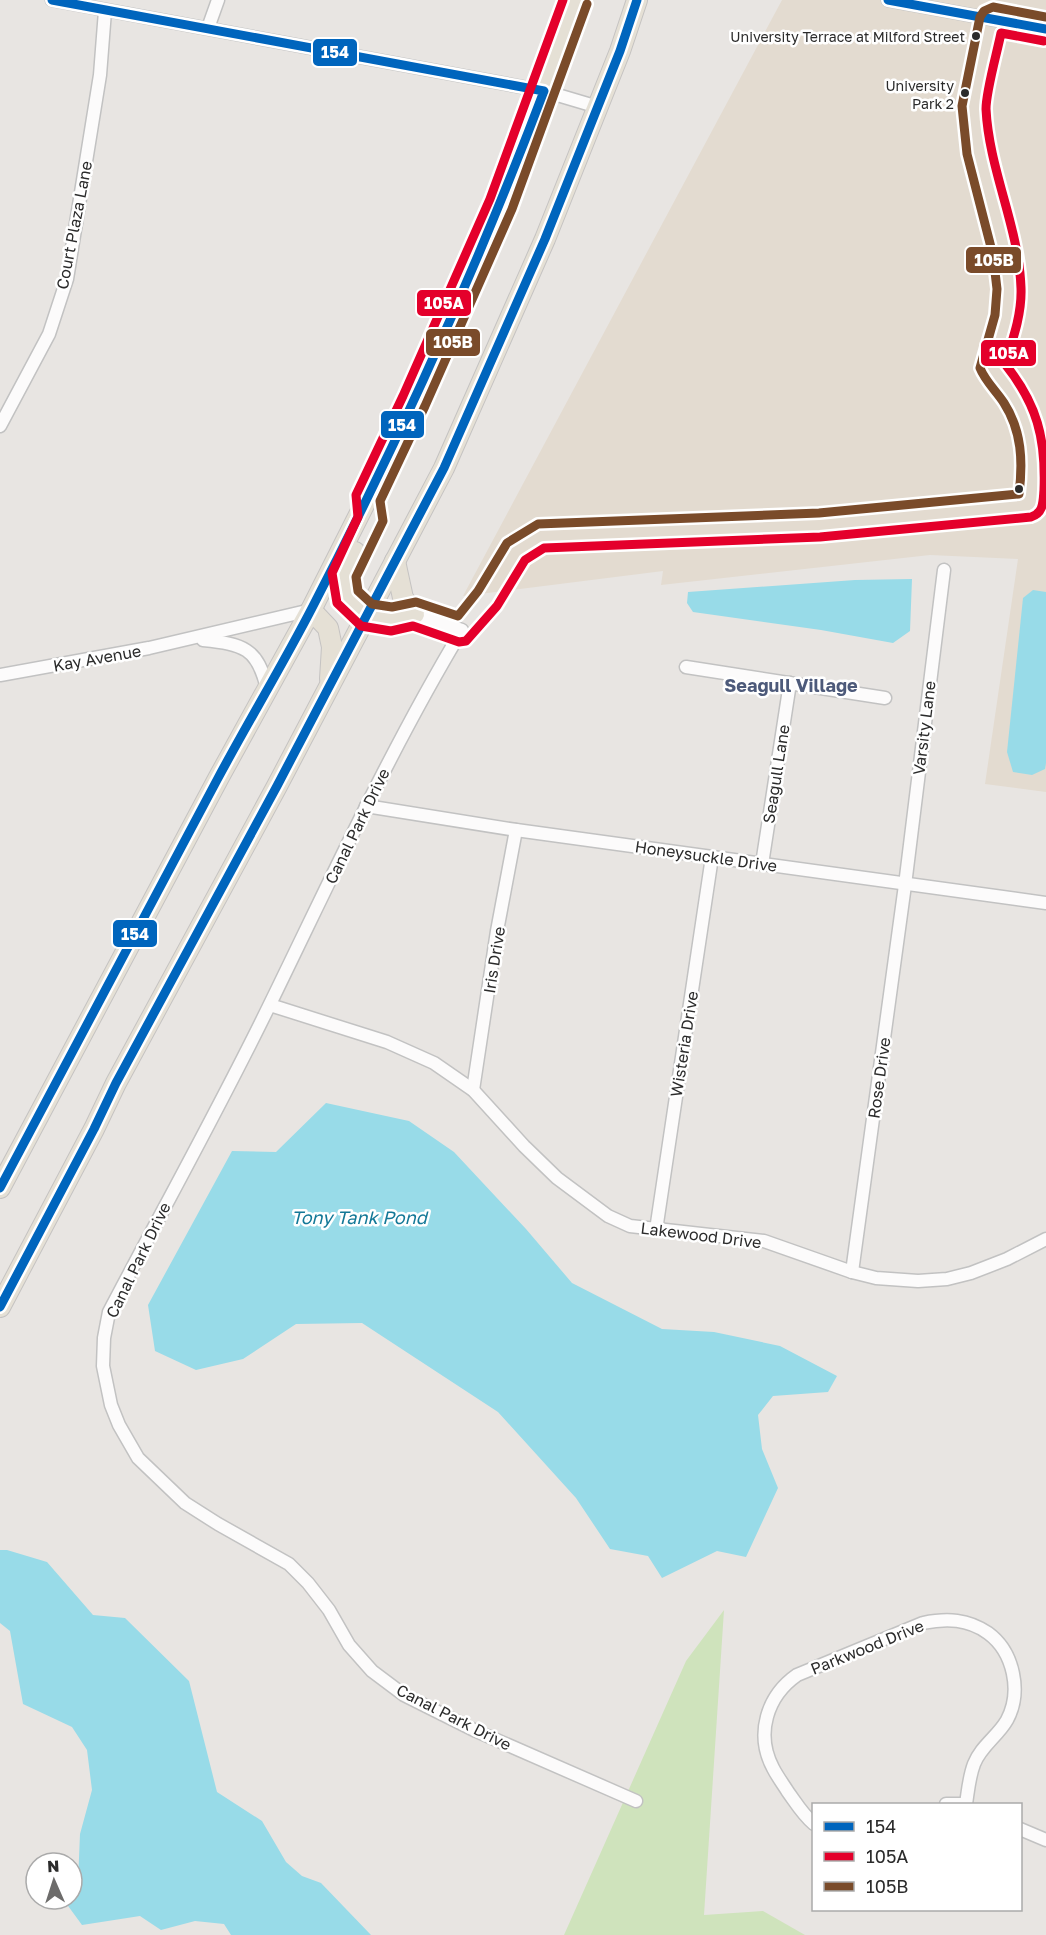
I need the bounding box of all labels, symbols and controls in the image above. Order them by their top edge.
place label: University Terrace at Milford Street [730,28,965,45]
marker: University Terrace at Milford Street [970,30,982,42]
line badge: 154 [312,38,358,67]
text: 154 [321,42,349,62]
place label: University Park 2 [885,77,954,112]
marker: University Park 2 [959,87,971,99]
street label: Court Plaza Lane [52,159,96,291]
line badge: 105B [965,246,1022,274]
text: 105B [974,250,1014,270]
line badge: 105A [416,289,472,317]
text: 105A [424,293,465,313]
line badge: 105B [425,328,481,357]
text: 105B [433,332,473,352]
line badge: 105A [980,339,1037,367]
text: 105A [989,343,1030,363]
line badge: 154 [380,410,425,439]
text: 154 [388,415,416,435]
unlabelled marker [1013,483,1025,495]
street label: Kay Avenue [51,640,143,676]
district label: Seagull Village [724,674,858,696]
street label: Varsity Lane [908,680,940,776]
street label: Seagull Lane [758,723,794,825]
street label: Canal Park Drive [320,765,394,887]
street label: Honeysuckle Drive [634,836,778,876]
line badge: 154 [112,919,158,948]
text: 154 [121,924,149,944]
street label: Iris Drive [479,925,509,995]
street label: Wisteria Drive [666,990,702,1098]
street label: Rose Drive [863,1036,895,1120]
street label: Canal Park Drive [101,1199,175,1321]
water label: Tony Tank Pond [291,1206,429,1228]
street label: Lakewood Drive [639,1218,763,1252]
street label: Parkwood Drive [807,1615,927,1679]
street label: Canal Park Drive [393,1679,515,1755]
legend [812,1803,1022,1911]
text: 154 [866,1815,896,1837]
text: 105A [866,1845,908,1867]
north arrow [24,1851,84,1911]
text: N [47,1856,60,1876]
text: 105B [866,1875,908,1897]

